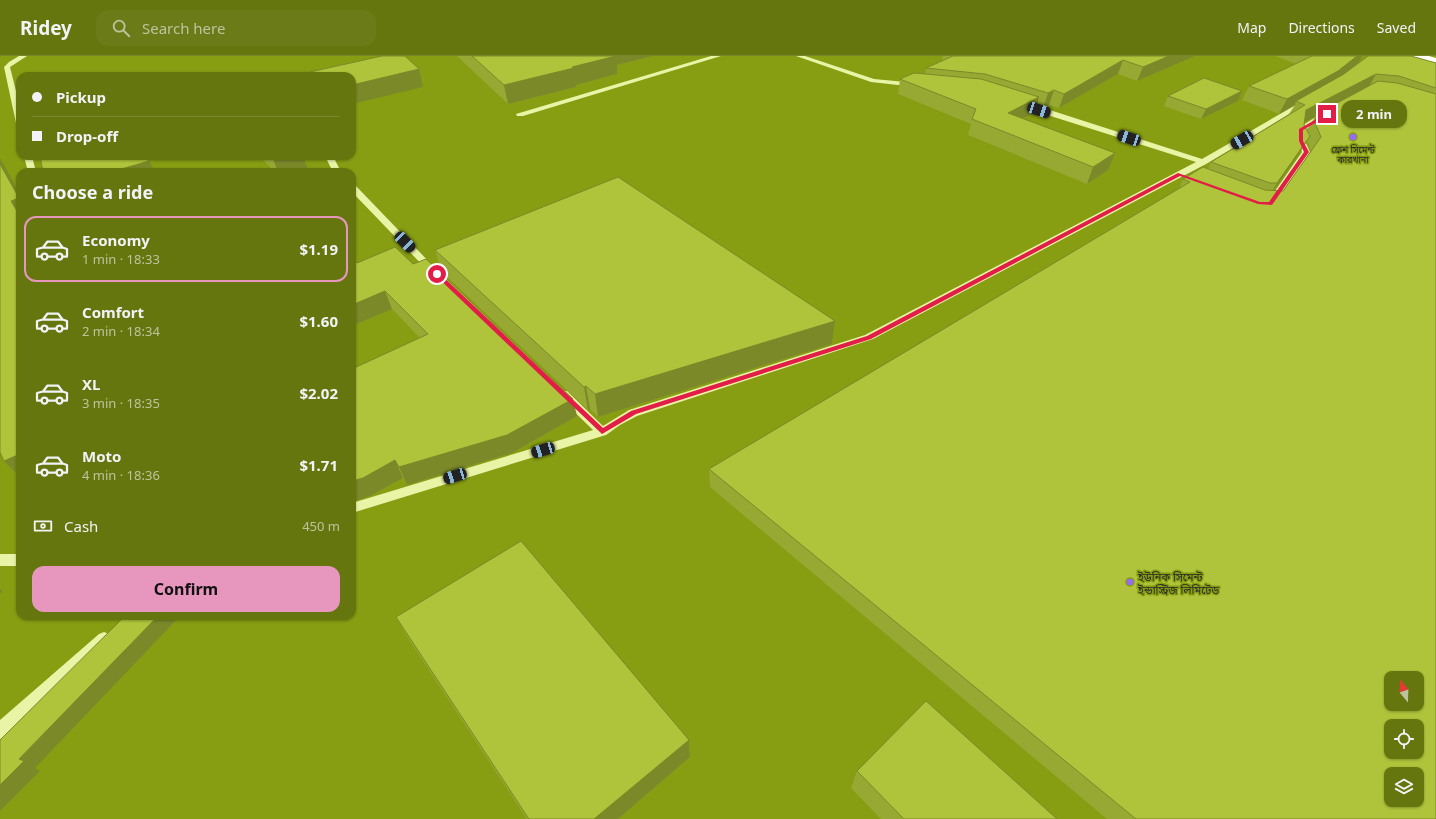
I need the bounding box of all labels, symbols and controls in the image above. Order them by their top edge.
search box [96,10,376,46]
text: Ridey [20,15,72,41]
icon: search [110,17,132,39]
text: Search here [142,18,225,38]
text: Map [1237,18,1266,37]
text: Directions [1288,18,1355,37]
text: Saved [1377,18,1416,37]
text: Pickup [56,87,106,107]
callout: 2 min [1341,100,1407,128]
car [1026,101,1052,119]
route end [1318,105,1336,123]
text: 2 min [1356,105,1392,123]
text: Drop-off [56,126,118,146]
car [1116,129,1142,147]
car [1229,129,1255,151]
marker: ফ্রেশ সিমেন্ট কারখানা [1348,132,1358,142]
place label: ফ্রেশ সিমেন্ট কারখানা [1331,143,1375,166]
text: Choose a ride [32,180,153,204]
car [392,229,418,255]
text: Economy [82,230,150,250]
icon: car [34,231,70,267]
text: $1.19 [299,239,338,259]
text: 1 min · 18:33 [82,250,160,268]
route start [428,265,446,283]
text: Comfort [82,302,144,322]
icon: car [34,303,70,339]
text: $1.60 [299,311,338,331]
text: 2 min · 18:34 [82,322,160,340]
text: XL [82,374,100,394]
icon: car [34,375,70,411]
text: $2.02 [299,383,338,403]
text: 3 min · 18:35 [82,394,160,412]
car [530,441,556,459]
text: Moto [82,446,121,466]
icon: car [34,447,70,483]
text: $1.71 [299,455,338,475]
text: 4 min · 18:36 [82,466,160,484]
car [442,467,468,485]
icon: cash [32,515,54,537]
text: Cash [64,516,98,536]
text: 450 m [302,517,340,535]
button: Confirm [32,566,340,612]
place label: ইউনিক সিমেন্ট ইন্ডাস্ট্রিজ লিমিটেড [1137,569,1219,597]
marker: ইউনিক সিমেন্ট ইন্ডাস্ট্রিজ লিমিটেড [1125,577,1135,587]
north arrow [1384,671,1424,711]
map controls [1384,671,1424,807]
button: locate [1384,719,1424,759]
button: layers [1384,767,1424,807]

